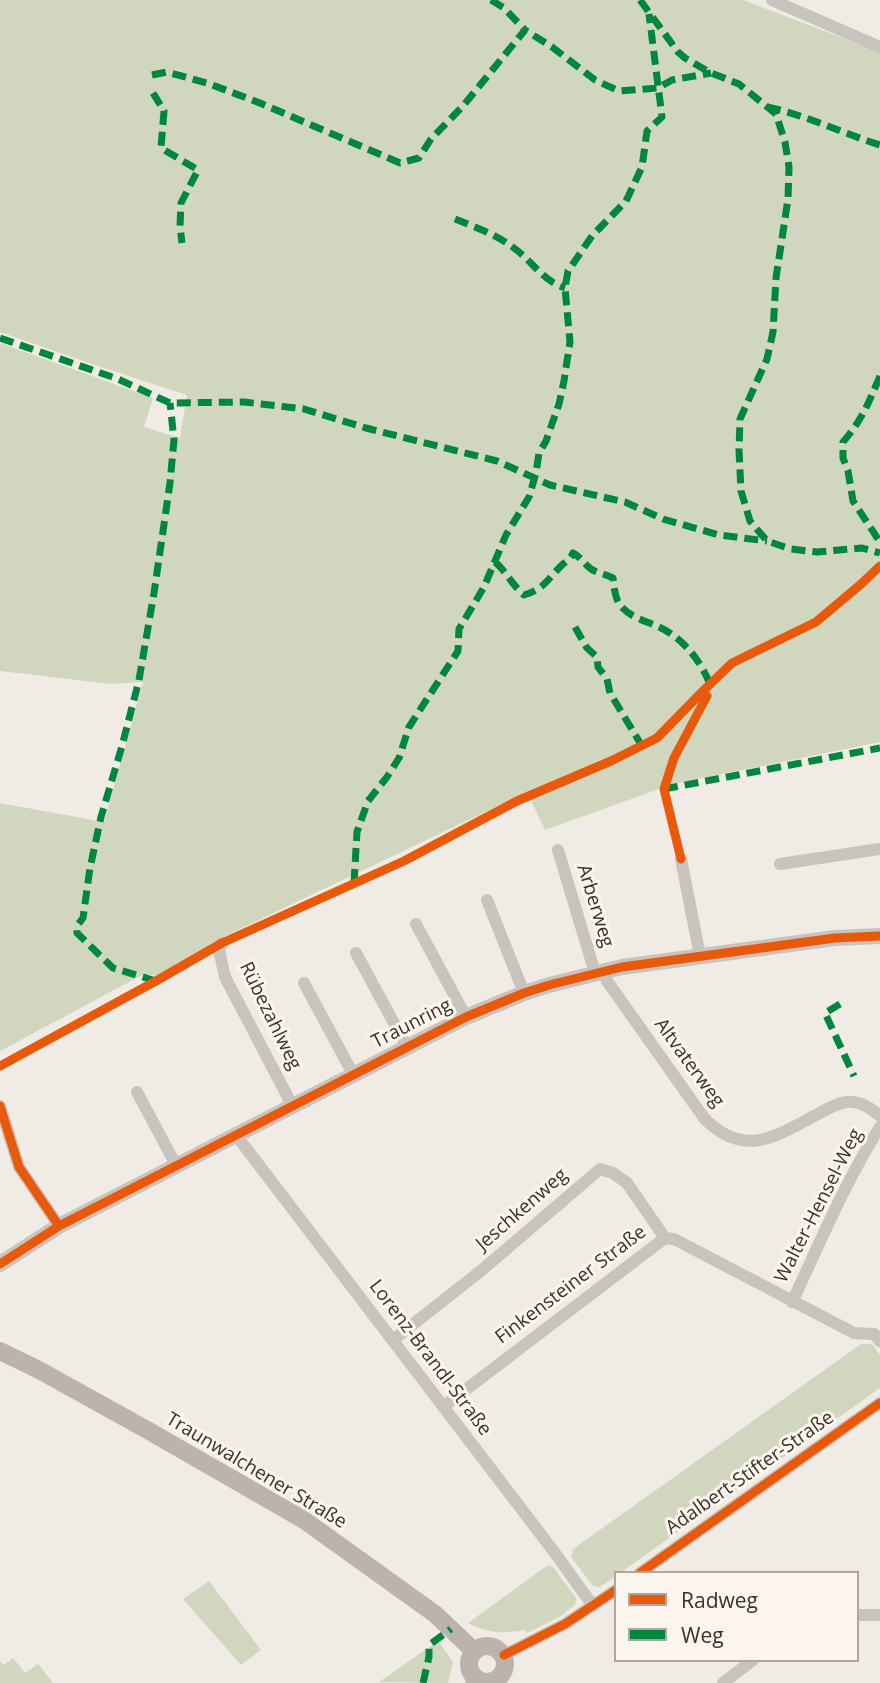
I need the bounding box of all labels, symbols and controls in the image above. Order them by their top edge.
street label: Arberweg [572,862,618,950]
street label: Rübezahlweg [234,958,306,1074]
street label: Traunring [368,994,456,1054]
street label: Altvaterweg [649,1014,729,1112]
street label: Walter-Hensel-Weg [770,1125,868,1287]
street label: Jeschkenweg [472,1164,572,1256]
street label: Finkensteiner Straße [491,1221,651,1349]
street label: Lorenz-Brandl-Straße [364,1276,496,1440]
street label: Adalbert-Stifter-Straße [662,1406,838,1540]
street label: Traunwalchener Straße [162,1408,350,1534]
legend [614,1571,859,1662]
text: Radweg [681,1586,758,1614]
text: Weg [681,1621,724,1649]

